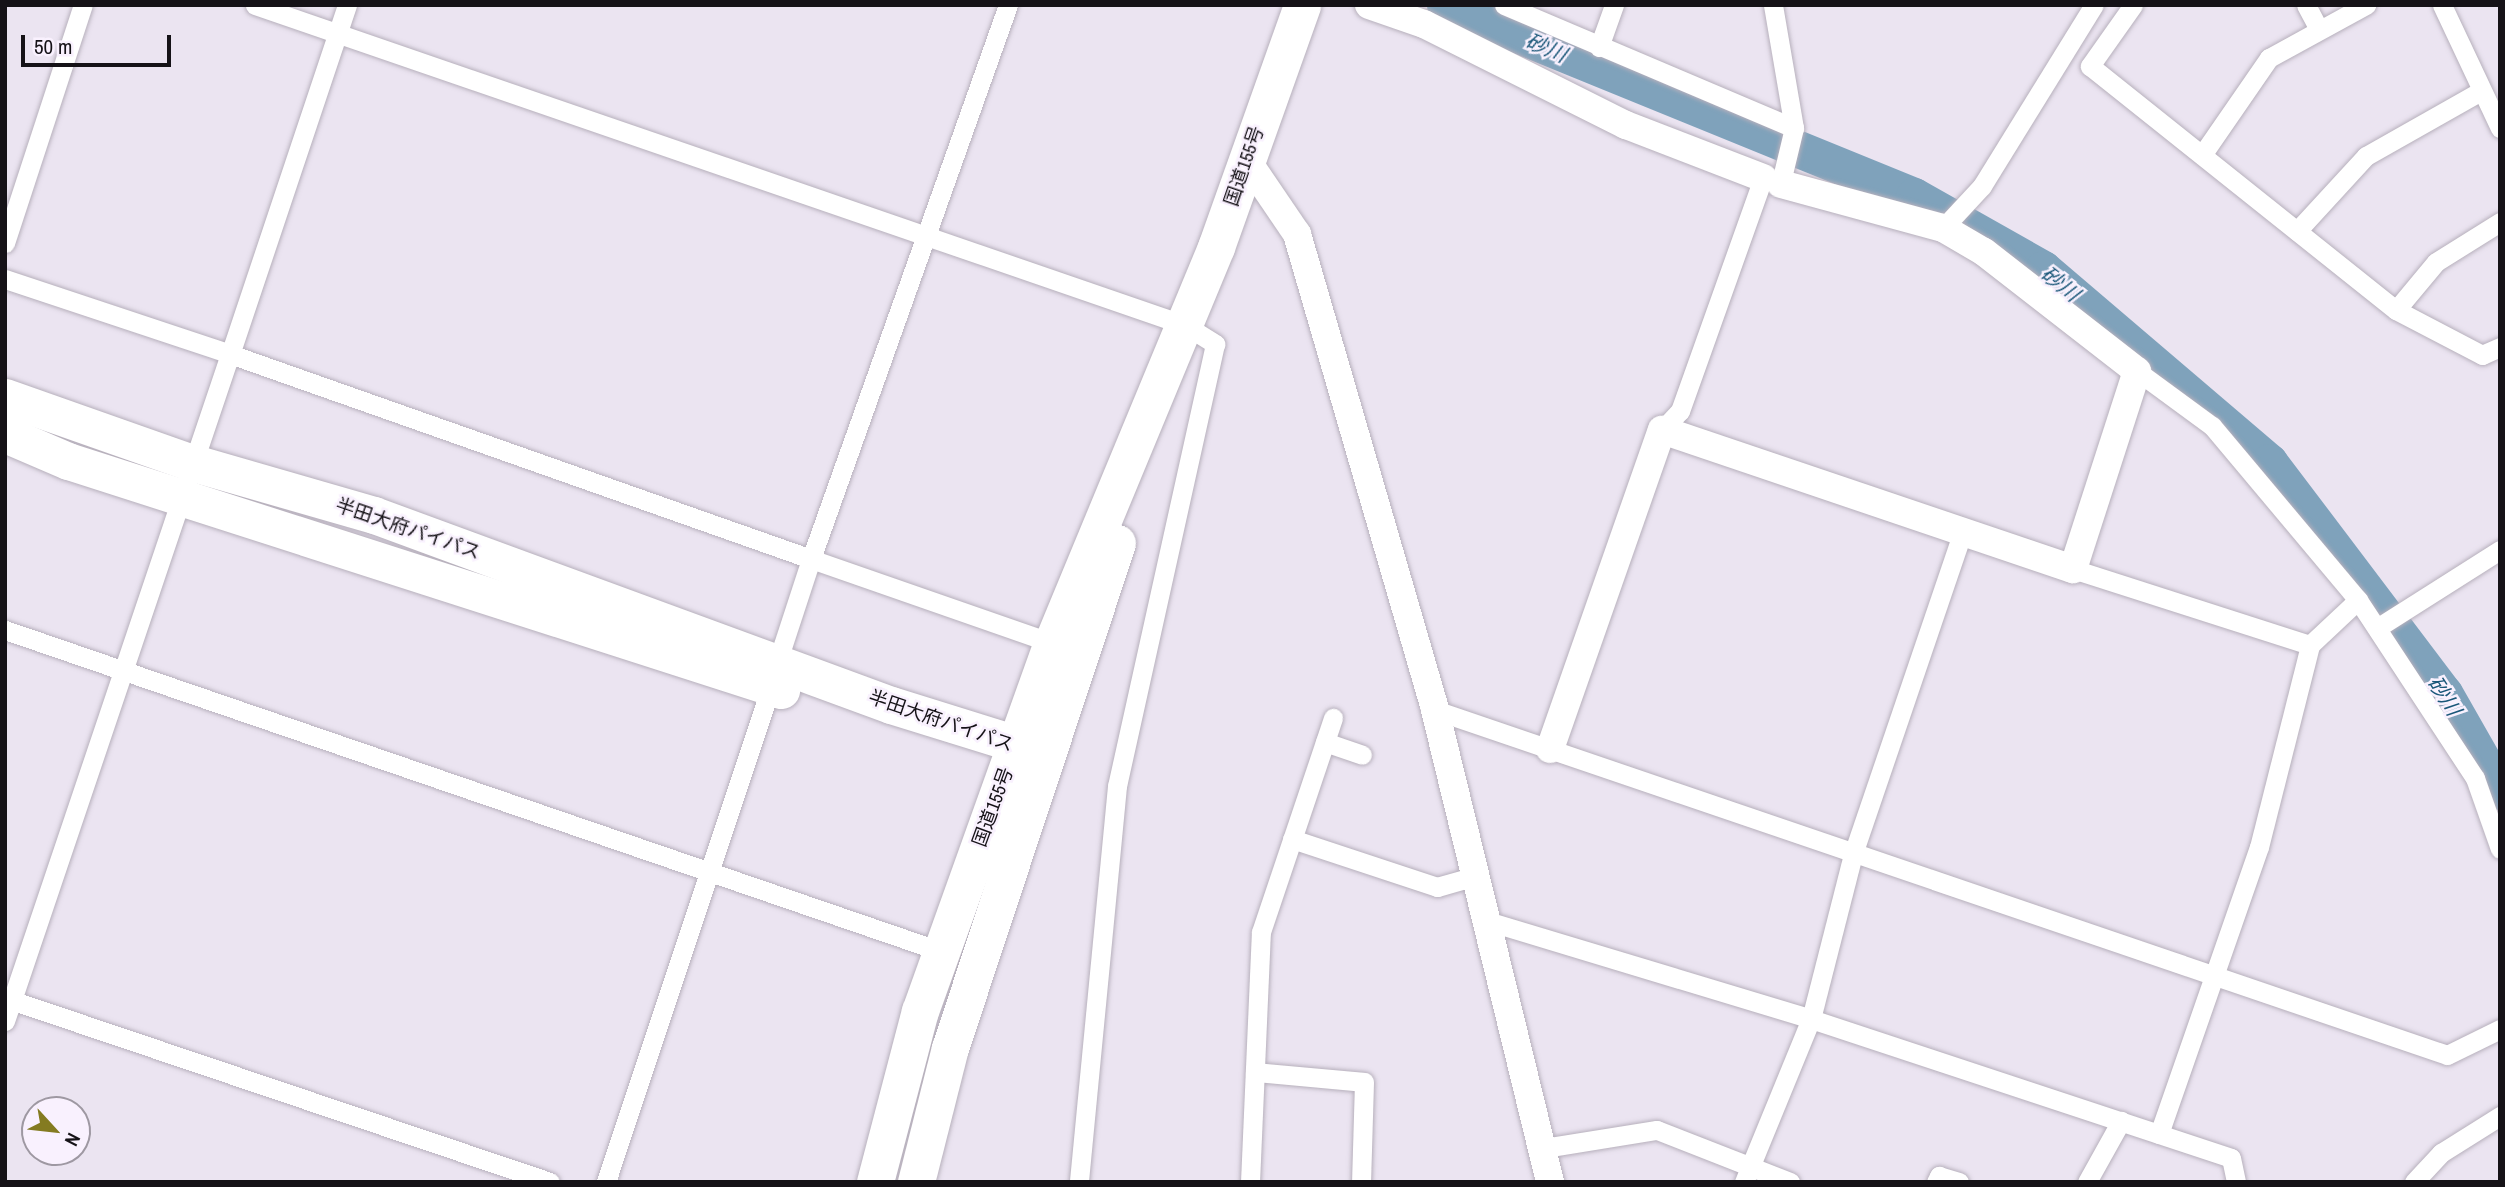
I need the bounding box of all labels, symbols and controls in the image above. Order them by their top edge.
scale bar [24,21,175,65]
water label: 砂川 [1522,28,1570,68]
text: 50 m [34,32,72,61]
street label: 国道155号 [1220,123,1268,209]
water label: 砂川 [2036,261,2084,307]
street label: 半田大府パイパス [332,493,484,565]
water label: 砂川 [2422,672,2466,720]
street label: 半田大府パイパス [865,685,1017,757]
street label: 国道155号 [968,764,1018,850]
north arrow [21,1096,91,1166]
text: N [59,1129,87,1151]

